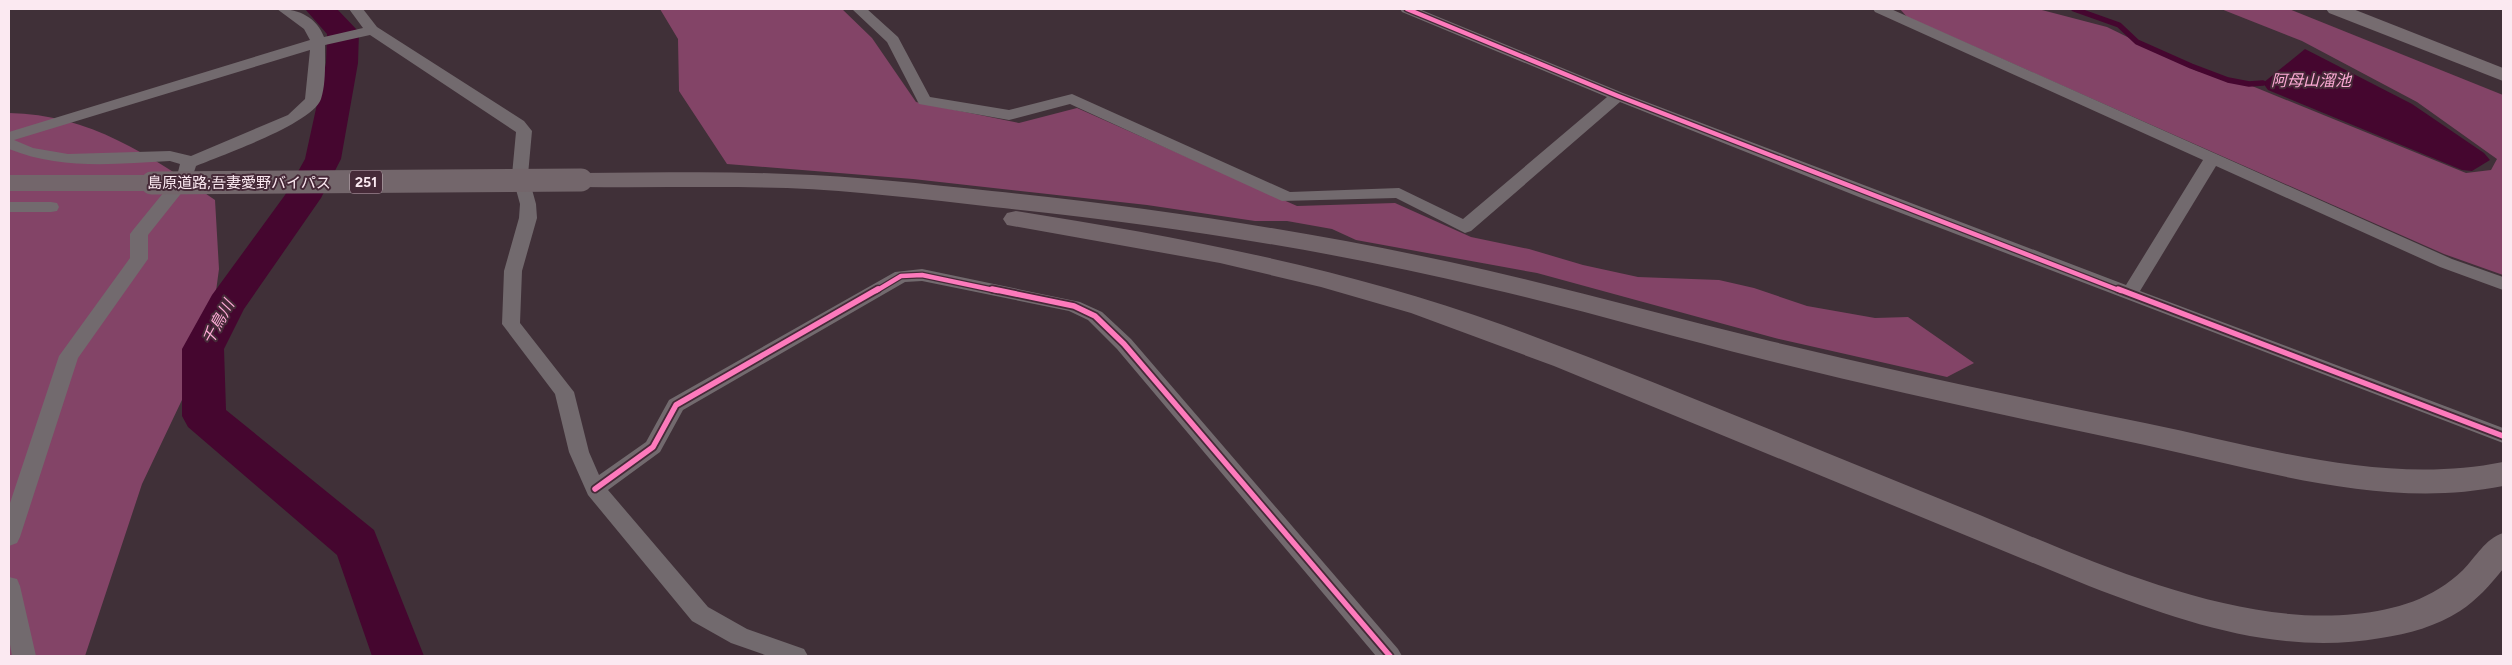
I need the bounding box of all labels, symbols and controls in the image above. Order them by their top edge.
water label: 阿母山溜池 [2271,71,2353,90]
road number: 251 [350,170,382,193]
street label: 島原道路;吾妻愛野バイパス [147,174,331,192]
water label: 千鳥川 [198,295,239,348]

